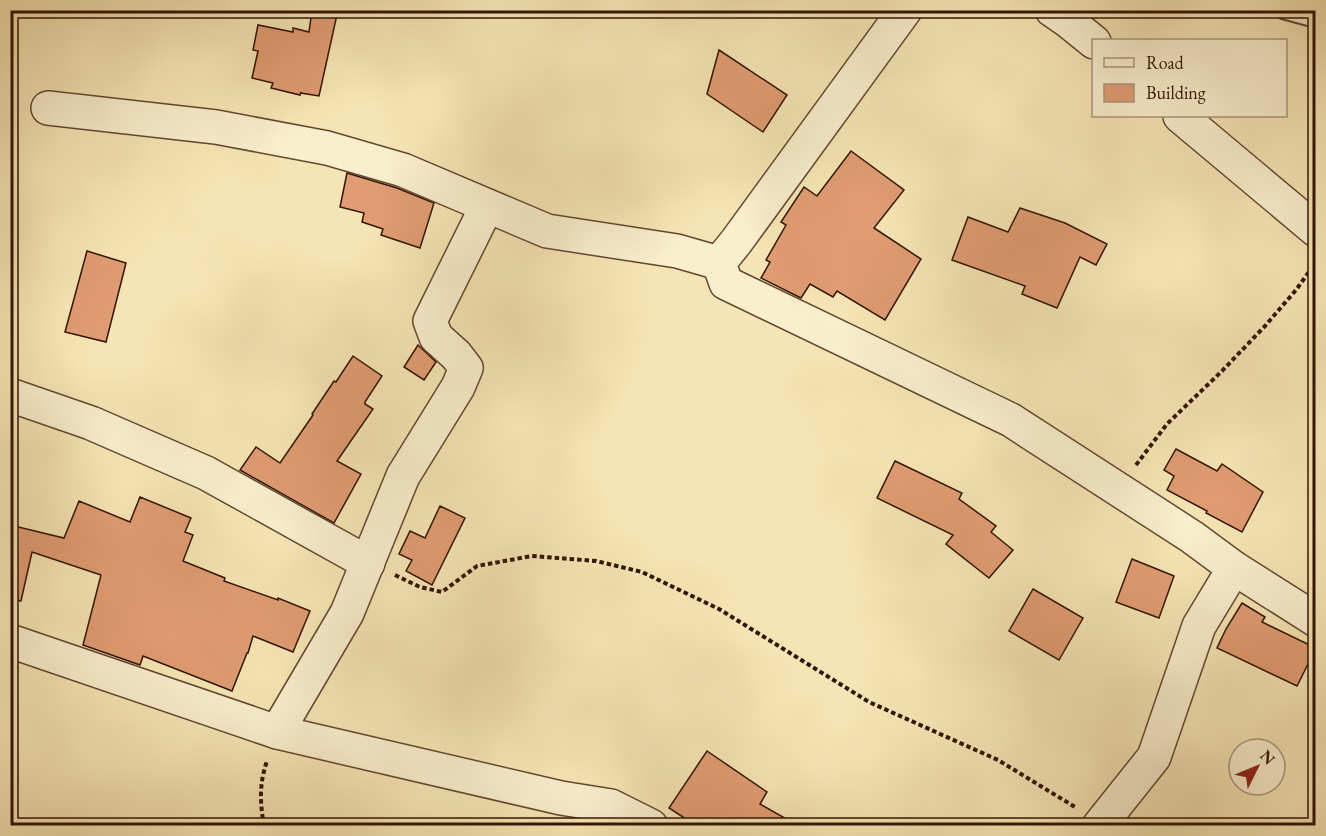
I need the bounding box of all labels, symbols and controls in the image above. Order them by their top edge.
legend [1092,39,1287,117]
text: Road [1146,51,1185,74]
text: Building [1146,81,1206,104]
north arrow [1227,737,1287,797]
text: N [1256,745,1280,769]

